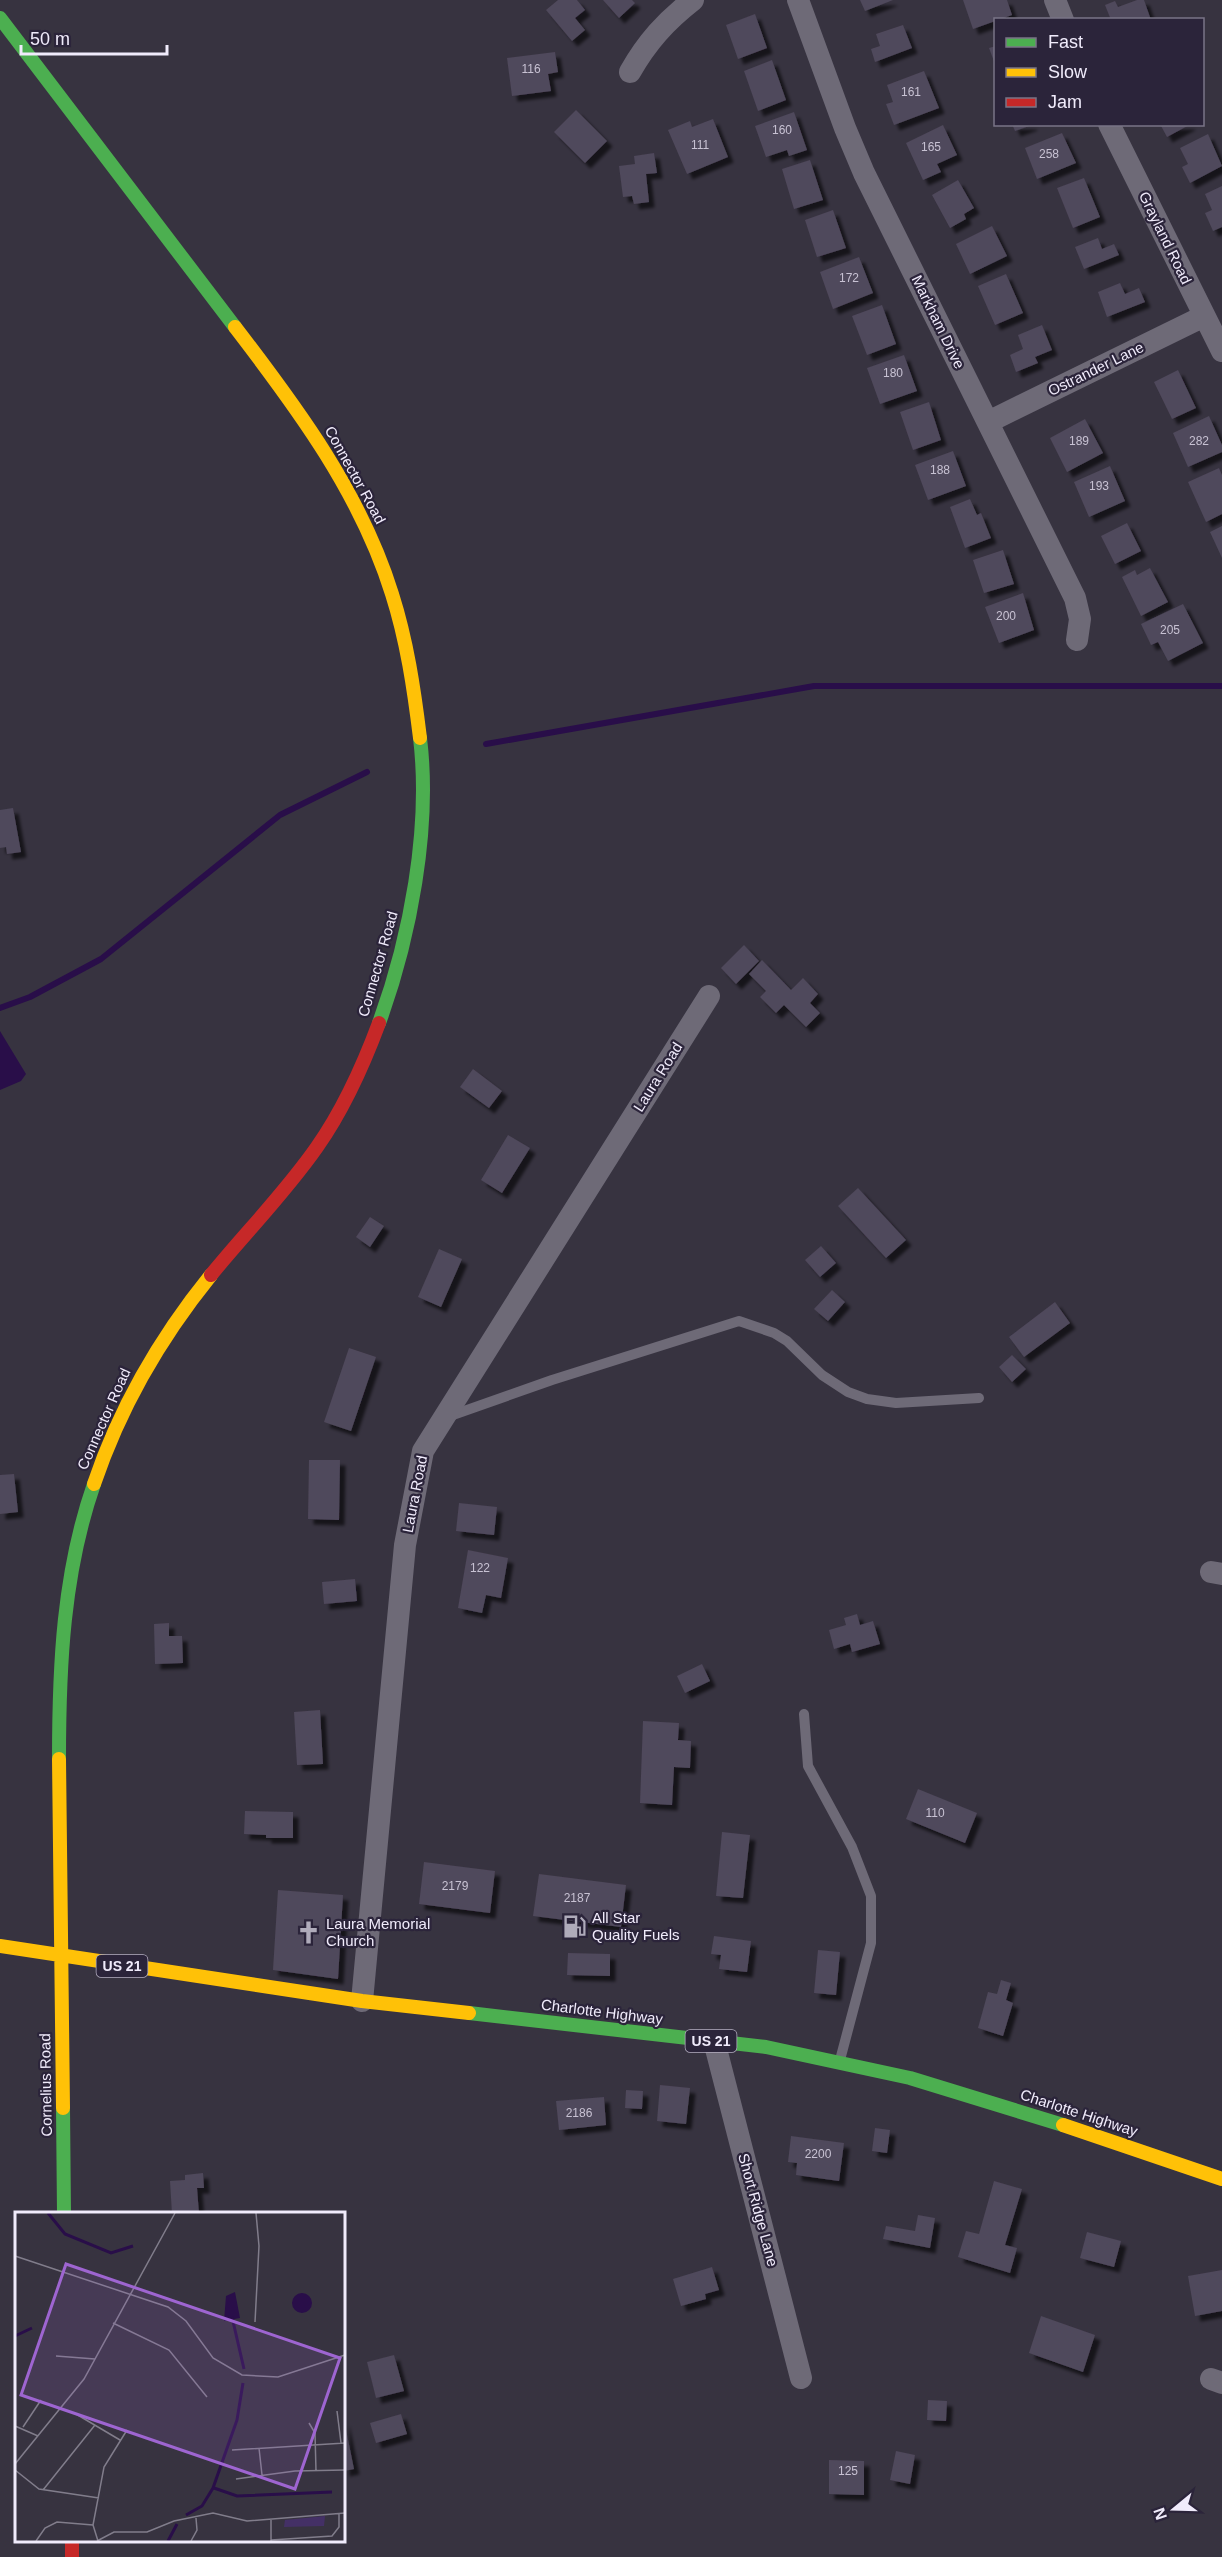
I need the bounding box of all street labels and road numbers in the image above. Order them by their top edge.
street label: Grayland Road [1136,189,1195,287]
street label: Markham Drive [909,272,968,371]
street label: Ostrander Lane [1045,338,1146,399]
street label: Connector Road [322,423,389,527]
street label: Connector Road [354,909,401,1019]
street label: Laura Road [630,1039,686,1114]
street label: Connector Road [74,1365,134,1472]
street label: Laura Road [399,1454,430,1534]
road number: US 21 [96,1955,148,1977]
street label: Charlotte Highway [540,1996,664,2027]
road number: US 21 [686,2030,736,2052]
street label: Cornelius Road [36,2033,55,2137]
street label: Charlotte Highway [1018,2086,1141,2140]
street label: Short Ridge Lane [735,2151,782,2268]

